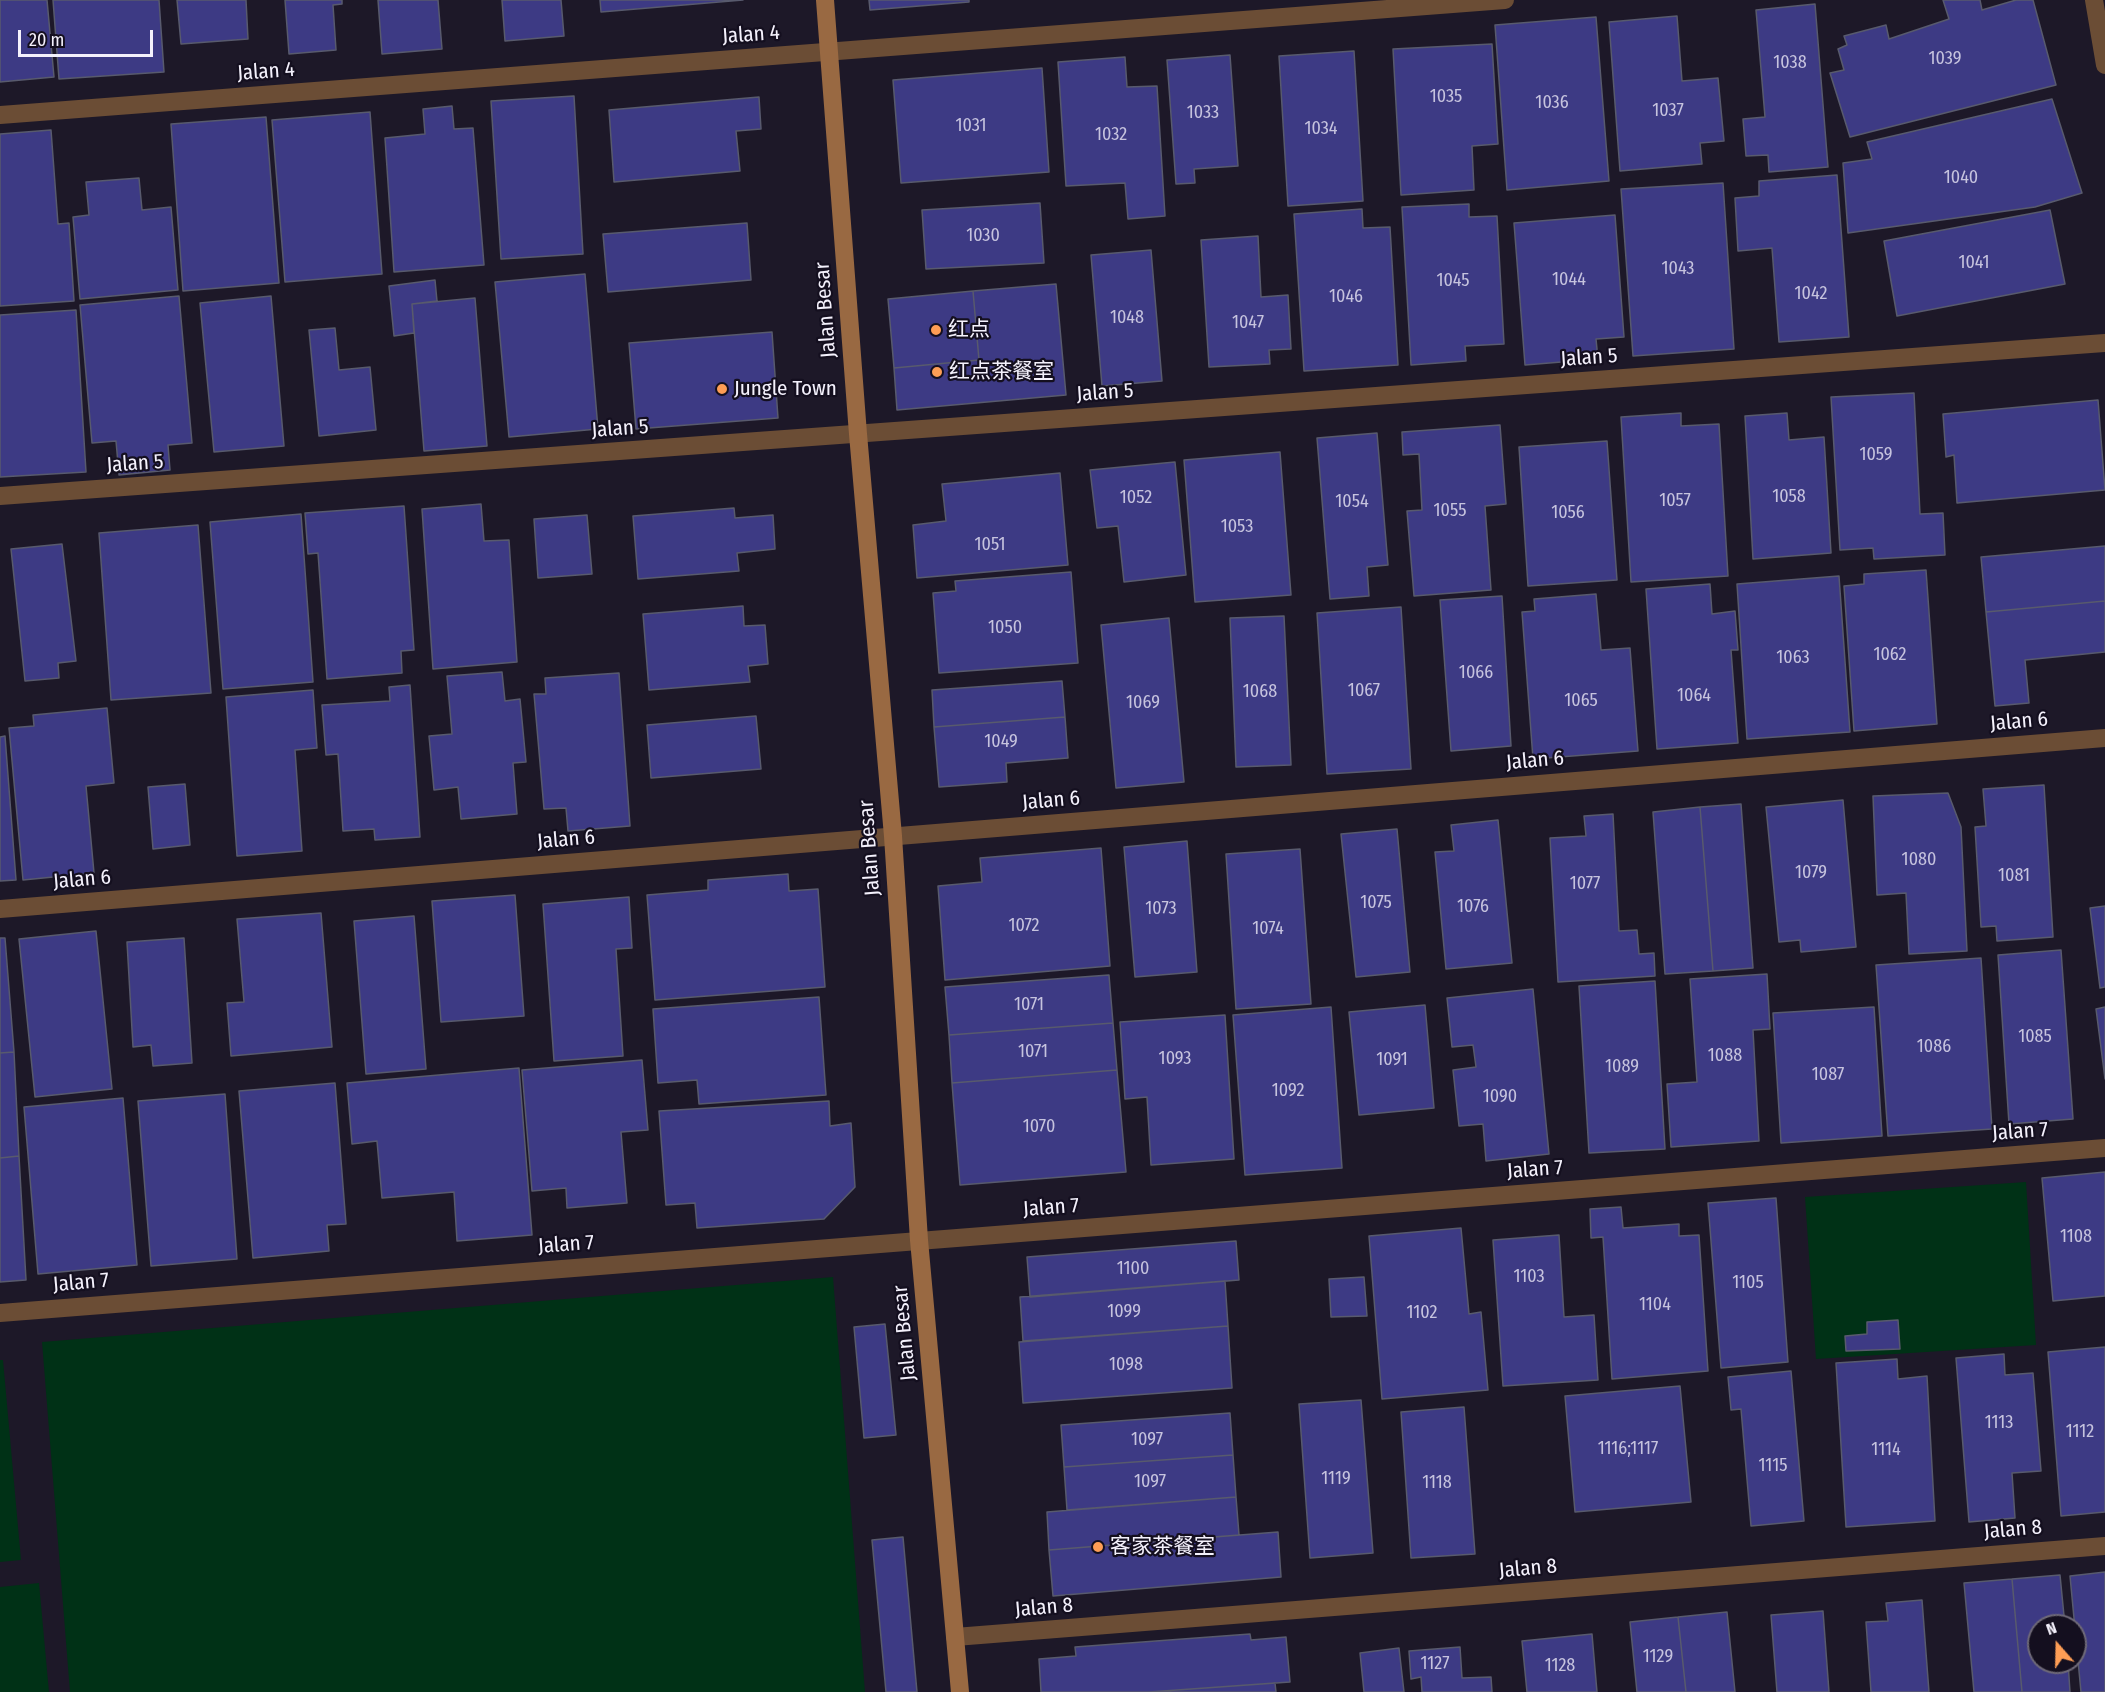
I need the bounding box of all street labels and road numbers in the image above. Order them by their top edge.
street label: Jalan 4 [721,20,781,50]
street label: Jalan 4 [236,57,296,87]
street label: Jalan Besar [810,261,842,359]
street label: Jalan 5 [1560,343,1618,373]
street label: Jalan 5 [1076,378,1134,408]
street label: Jalan 5 [591,414,649,444]
street label: Jalan 5 [106,449,164,479]
street label: Jalan 6 [1989,707,2049,737]
street label: Jalan 6 [1505,746,1565,776]
street label: Jalan 6 [1021,786,1081,816]
street label: Jalan Besar [854,799,886,897]
street label: Jalan 6 [536,825,596,855]
street label: Jalan 6 [52,865,112,895]
street label: Jalan 7 [1991,1117,2049,1147]
street label: Jalan 7 [1506,1155,1564,1185]
street label: Jalan 7 [1022,1193,1080,1223]
street label: Jalan 7 [537,1230,595,1260]
street label: Jalan 7 [52,1268,110,1298]
street label: Jalan Besar [888,1284,922,1382]
street label: Jalan 8 [1983,1515,2043,1545]
street label: Jalan 8 [1498,1554,1558,1584]
street label: Jalan 8 [1014,1593,1074,1623]

